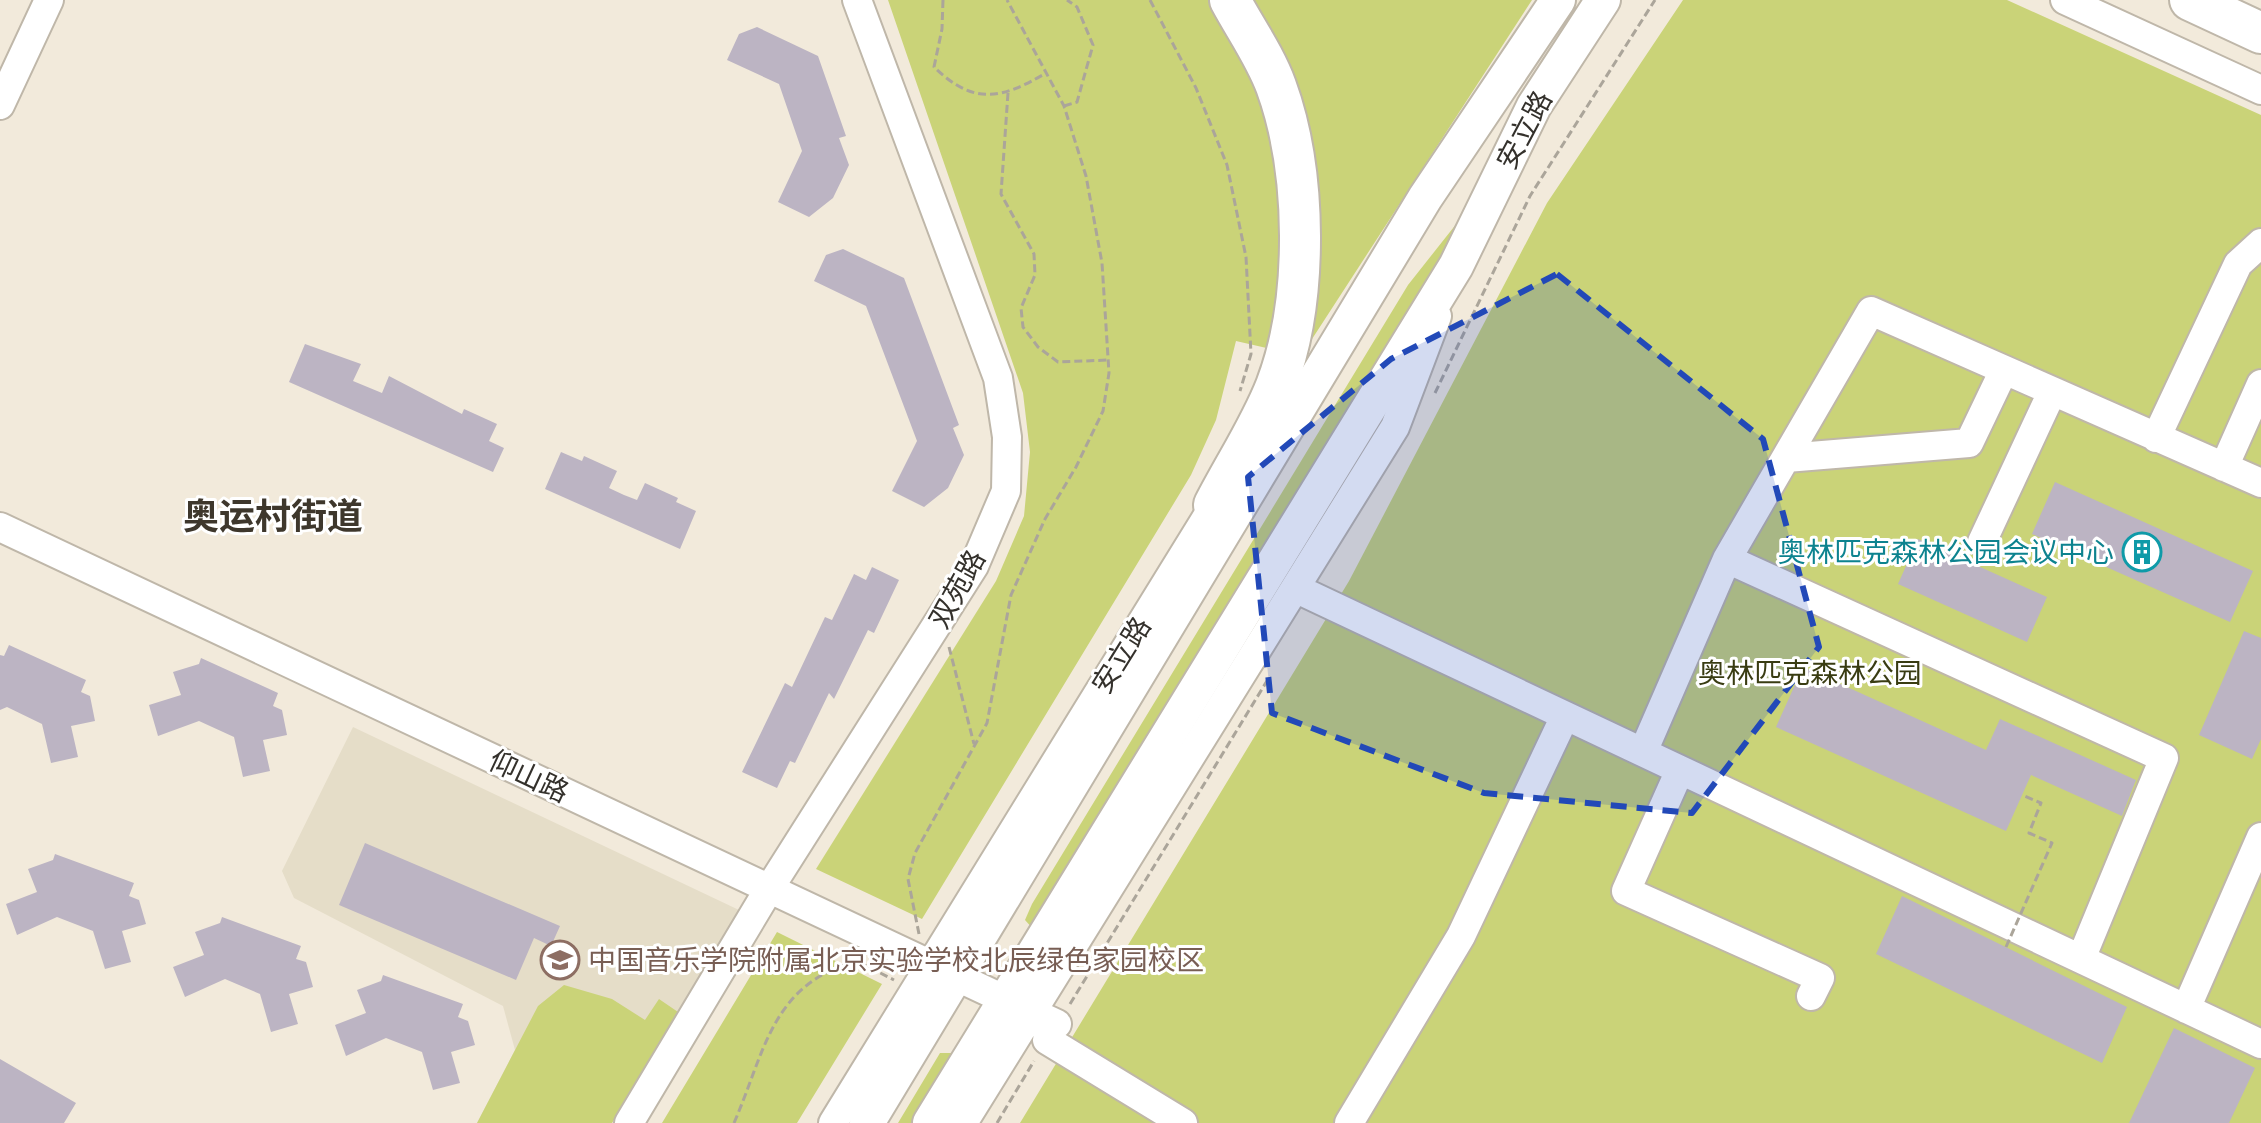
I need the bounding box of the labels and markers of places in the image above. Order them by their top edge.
building icon: 奥林匹克森林公园会议中心 [2121,531,2163,573]
place label: 奥林匹克森林公园会议中心 [1778,537,2114,568]
school or university icon: 中国音乐学院附属北京实验学校北辰绿色家园校区 [539,939,581,981]
place label: 中国音乐学院附属北京实验学校北辰绿色家园校区 [588,945,1204,976]

